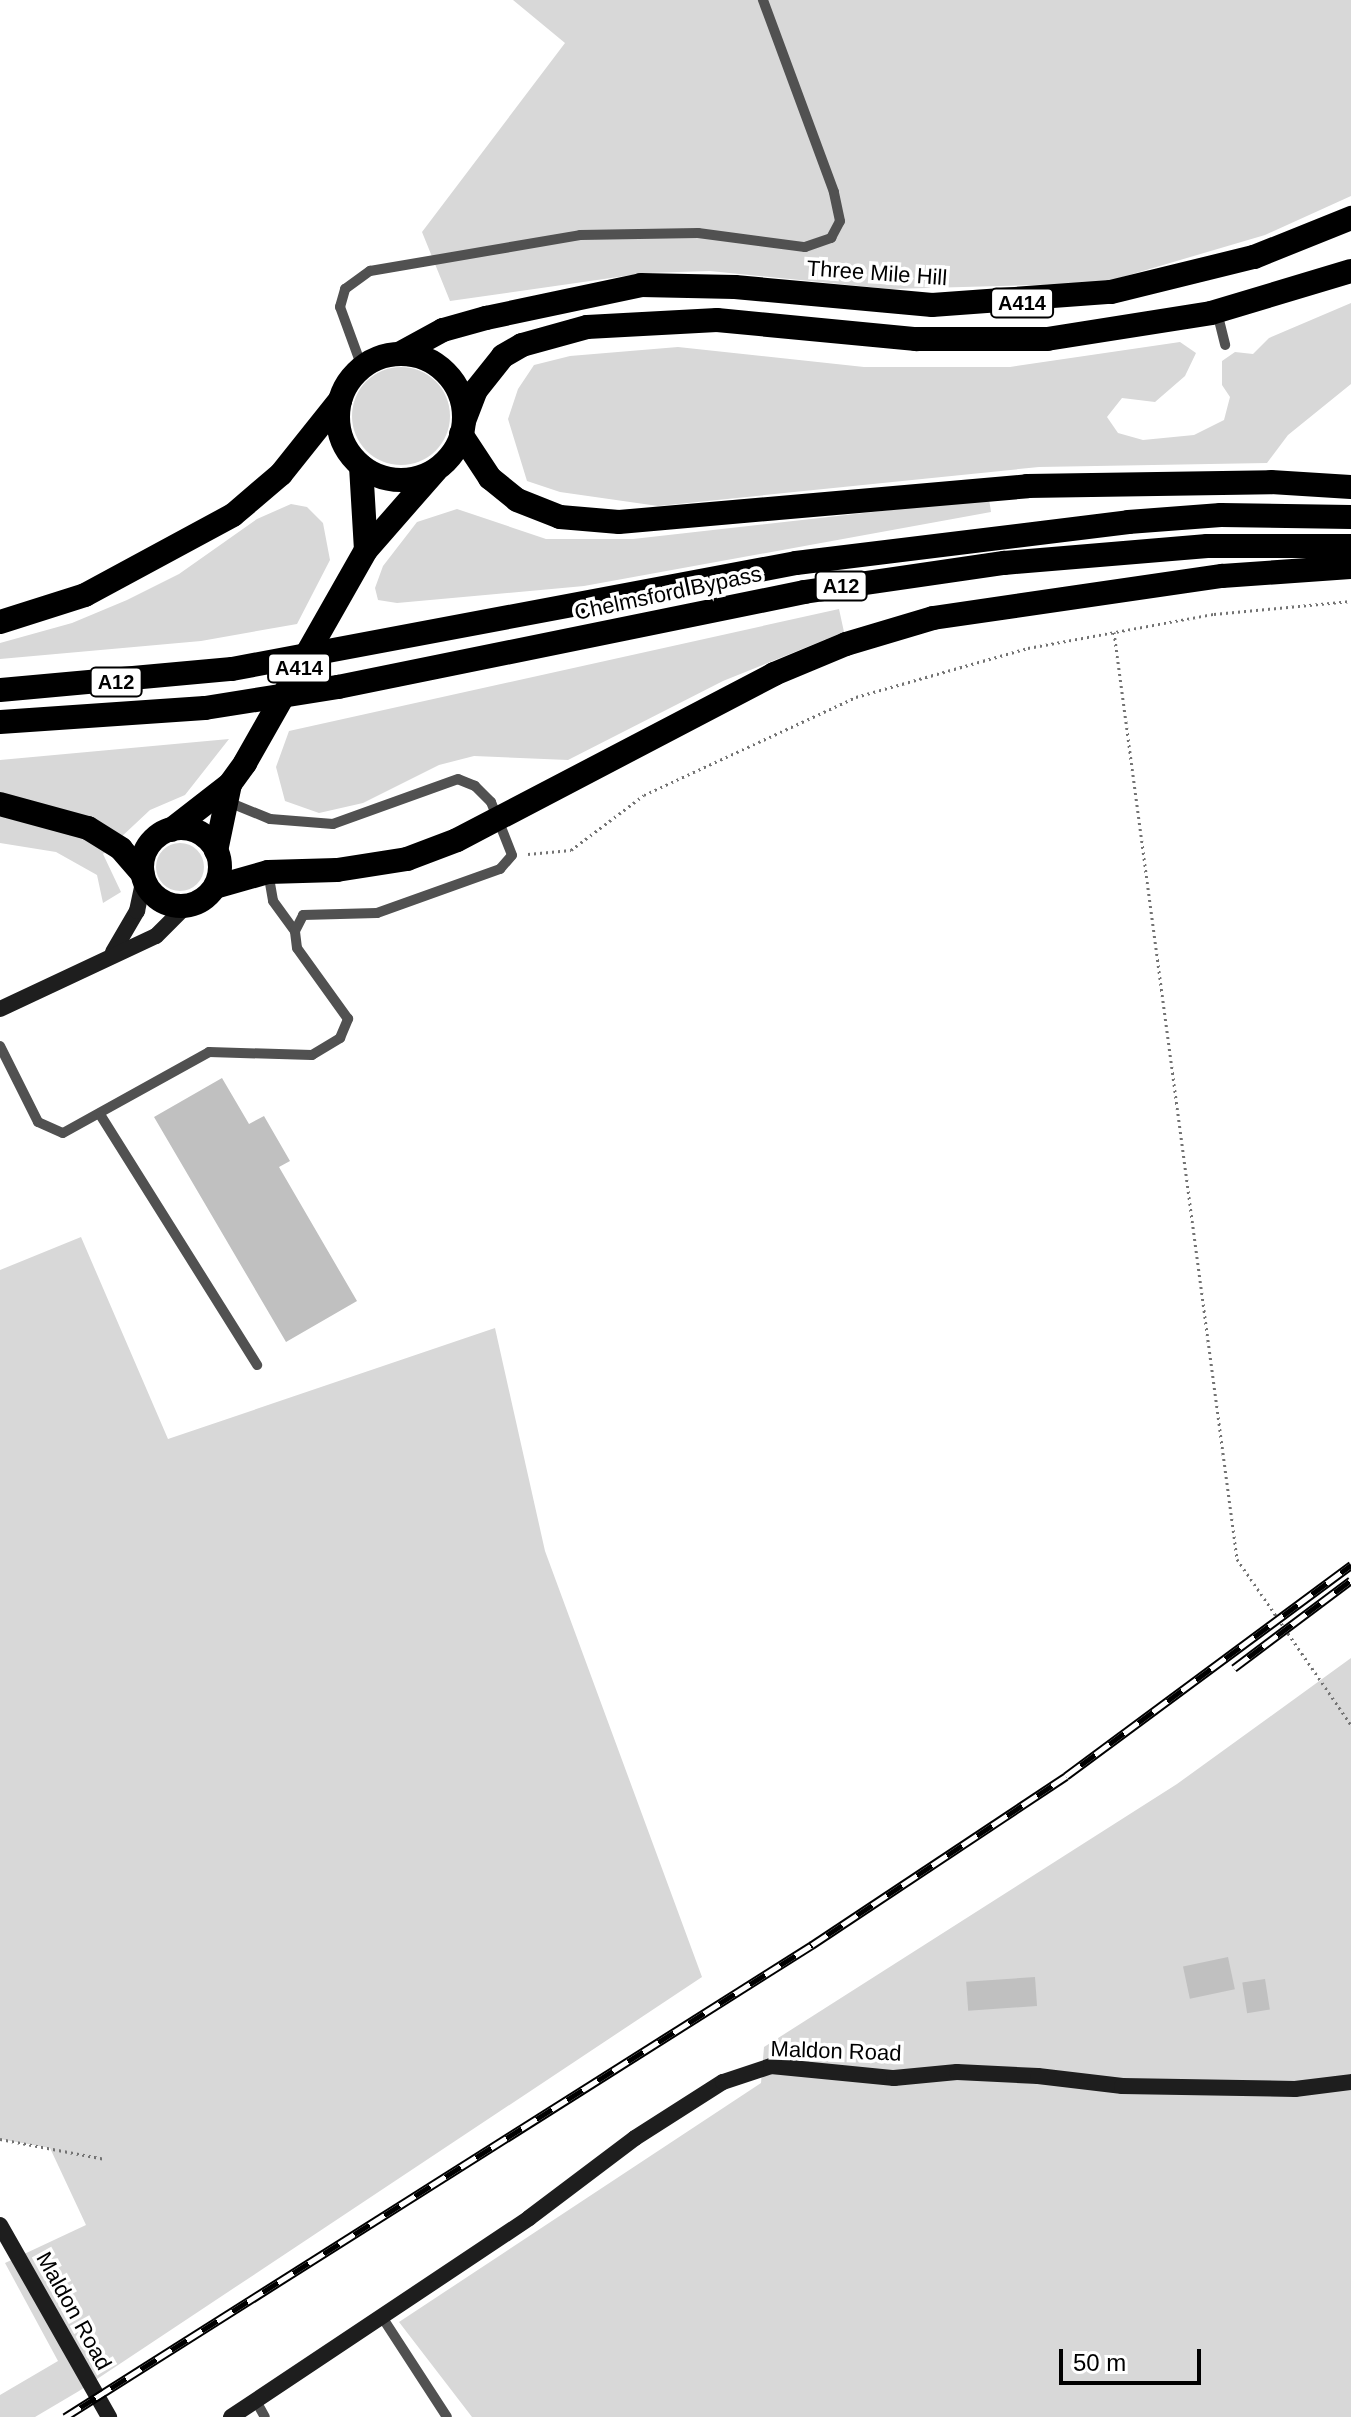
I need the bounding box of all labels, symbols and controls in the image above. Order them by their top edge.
street label: Three Mile Hill [806,255,948,291]
road number: A414 [990,287,1054,319]
street label: Chelmsford Bypass [572,560,764,626]
road number: A12 [813,570,869,602]
road number: A414 [267,652,331,684]
road number: A12 [88,666,144,698]
street label: Maldon Road [770,2036,902,2066]
street label: Maldon Road [31,2247,117,2375]
scale bar [1063,2333,1205,2383]
text: 50 m [1073,2349,1126,2376]

